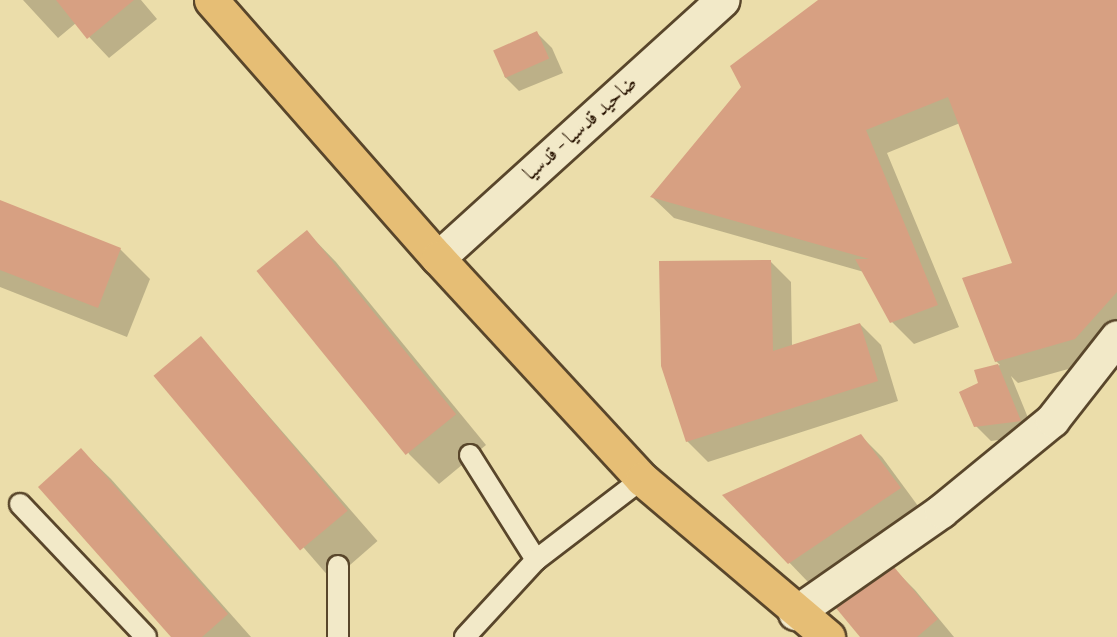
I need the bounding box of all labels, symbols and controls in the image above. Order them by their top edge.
street label: ضاحيد قدسيا - قدسيا [518,71,644,187]

